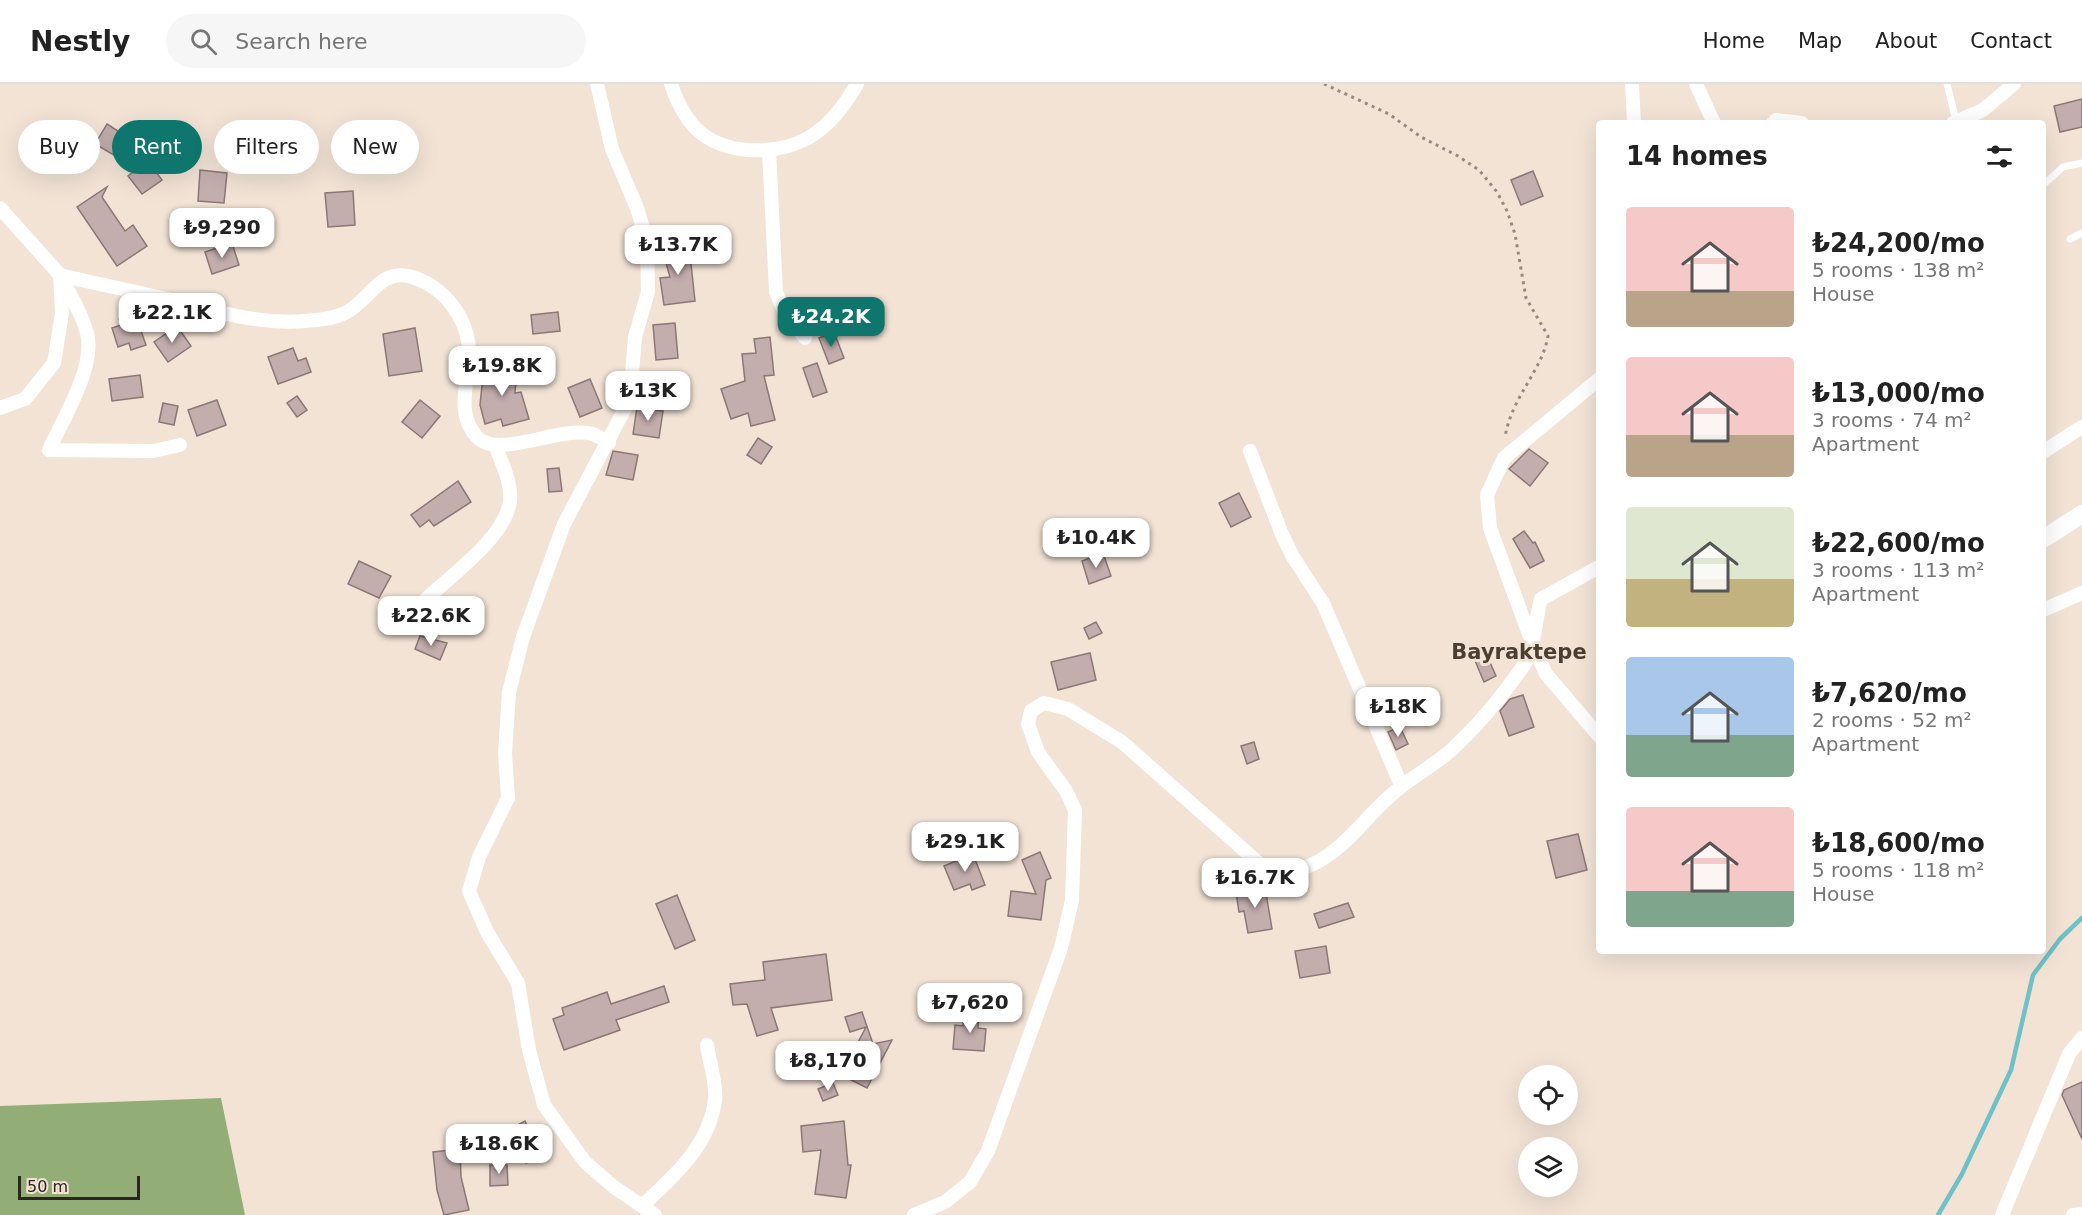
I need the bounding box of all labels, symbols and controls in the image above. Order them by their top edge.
search box [166,14,586,68]
text: Nestly [30,25,130,58]
icon: search [187,25,220,58]
text: Search here [235,29,367,54]
text: Home [1703,29,1765,53]
text: Map [1798,29,1842,53]
text: About [1875,29,1937,53]
text: Contact [1970,29,2052,53]
chip: Buy [18,120,100,174]
chip: Rent [112,120,202,174]
chip: Filters [214,120,319,174]
chip: New [331,120,419,174]
icon: filters [1983,140,2016,173]
text: 14 homes [1626,141,1768,171]
pin: ₺9,290 [173,208,271,259]
text: ₺9,290 [183,215,261,239]
pin: ₺13.7K [629,225,727,276]
text: ₺24,200/mo [1812,228,1985,258]
icon: home [1674,231,1746,303]
text: ₺13.7K [639,232,717,256]
text: 5 rooms · 138 m² [1812,258,1984,282]
text: House [1812,282,1875,306]
pin: ₺22.1K [123,293,221,344]
pin: ₺24.2K [782,297,880,348]
text: ₺22.1K [133,300,211,324]
text: ₺24.2K [792,304,870,328]
pin: ₺19.8K [453,346,551,397]
text: ₺19.8K [463,353,541,377]
pin: ₺13K [612,371,684,422]
text: ₺13K [619,378,677,402]
text: ₺13,000/mo [1812,378,1985,408]
icon: home [1674,381,1746,453]
text: 3 rooms · 74 m² [1812,408,1972,432]
text: Apartment [1812,432,1919,456]
pin: ₺10.4K [1047,518,1145,569]
text: ₺10.4K [1057,525,1135,549]
text: ₺22,600/mo [1812,528,1985,558]
icon: home [1674,531,1746,603]
text: 3 rooms · 113 m² [1812,558,1984,582]
text: Apartment [1812,582,1919,606]
pin: ₺22.6K [382,596,480,647]
text: ₺22.6K [392,603,470,627]
district label: Bayraktepe [1451,640,1587,664]
text: ₺7,620/mo [1812,678,1967,708]
icon: home [1674,681,1746,753]
pin: ₺18K [1362,687,1434,738]
text: ₺18K [1369,694,1427,718]
text: 2 rooms · 52 m² [1812,708,1972,732]
text: Apartment [1812,732,1919,756]
pin: ₺29.1K [916,822,1014,873]
text: ₺18,600/mo [1812,828,1985,858]
text: ₺29.1K [926,829,1004,853]
icon: home [1674,831,1746,903]
pin: ₺16.7K [1206,858,1304,909]
text: 5 rooms · 118 m² [1812,858,1984,882]
text: ₺16.7K [1216,865,1294,889]
text: House [1812,882,1875,906]
pin: ₺7,620 [921,983,1019,1034]
text: ₺7,620 [931,990,1009,1014]
pin: ₺8,170 [779,1041,877,1092]
text: ₺8,170 [789,1048,867,1072]
map controls [1518,1065,1578,1197]
button: locate [1518,1065,1578,1125]
pin: ₺18.6K [450,1124,548,1175]
text: ₺18.6K [460,1131,538,1155]
button: layers [1518,1137,1578,1197]
scale bar [18,1173,140,1200]
text: 50 m [27,1177,68,1196]

